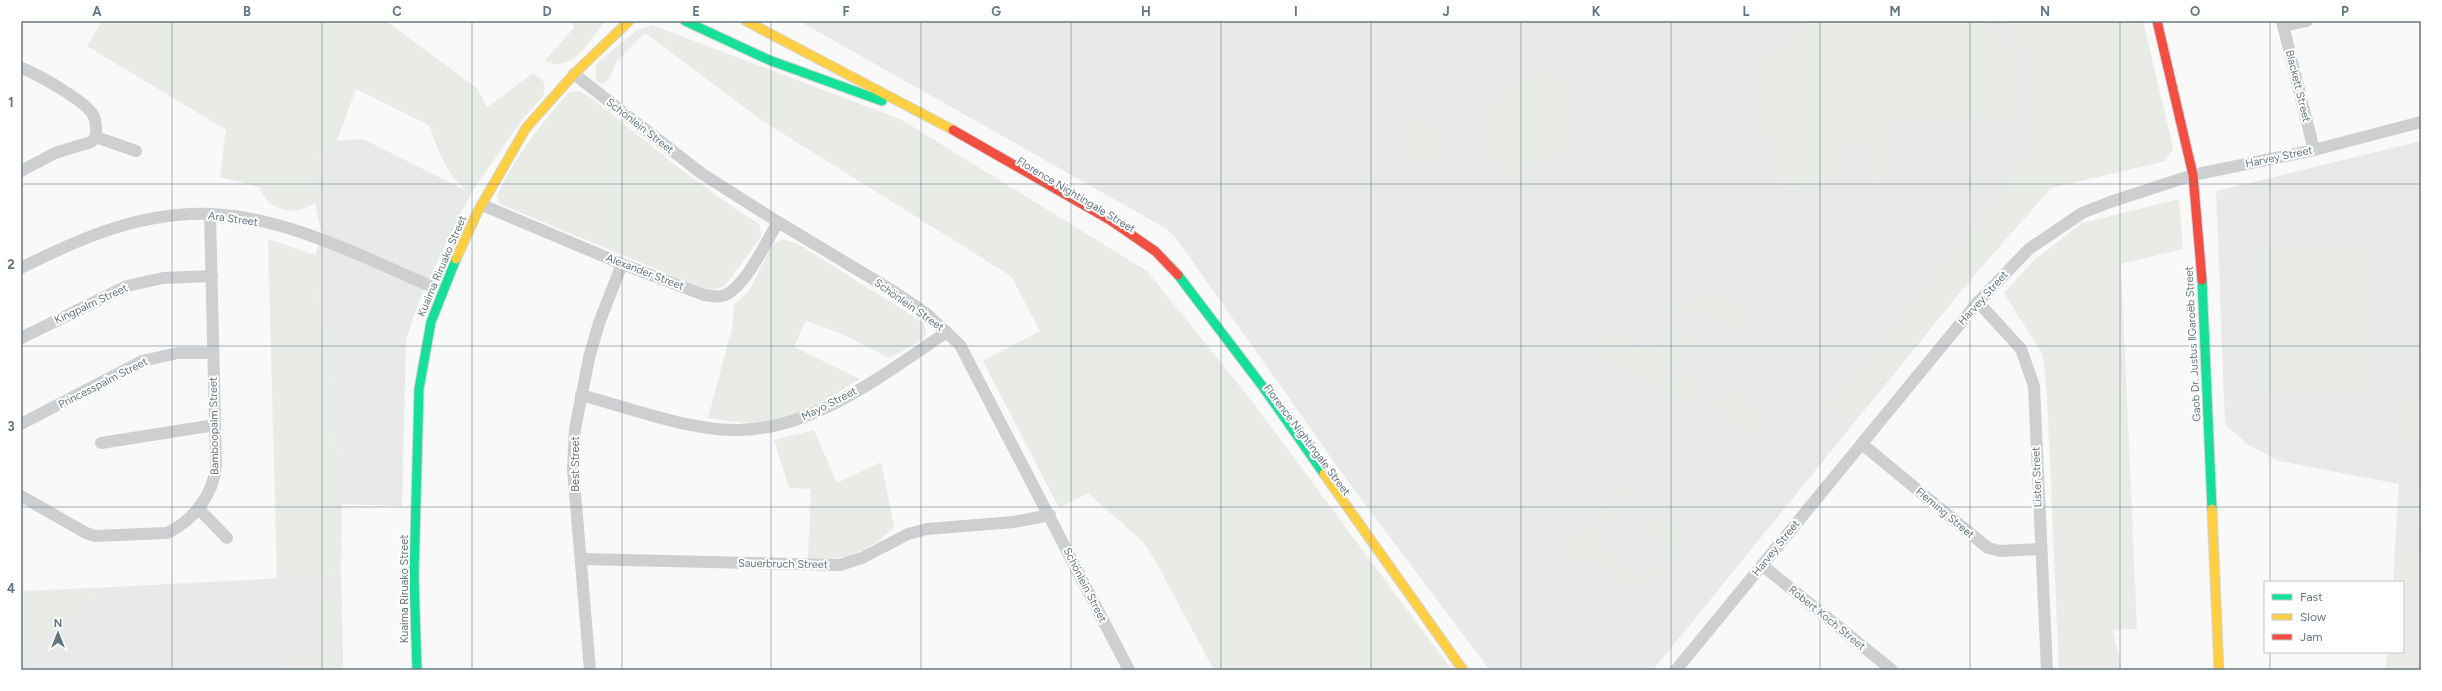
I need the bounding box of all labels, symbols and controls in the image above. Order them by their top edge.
text: A [92,4,102,19]
text: B [243,4,251,19]
text: C [392,4,402,19]
text: D [542,4,552,19]
text: E [692,4,700,19]
text: F [842,4,850,19]
text: G [991,4,1001,19]
text: H [1141,4,1151,19]
text: I [1294,4,1298,19]
text: J [1442,4,1450,19]
text: K [1592,4,1601,19]
text: L [1743,4,1750,19]
text: M [1889,4,1901,19]
text: N [2040,4,2050,19]
text: O [2190,4,2200,19]
text: P [2341,4,2349,19]
street label: Blackett Street [2283,49,2313,123]
text: 1 [8,95,14,110]
street label: Schönlein Street [604,96,676,156]
street label: Harvey Street [2244,144,2314,170]
street label: Florence Nightingale Street [1014,154,1138,236]
street label: Ara Street [207,209,259,229]
street label: Kuaima Riruako Street [415,213,469,319]
street label: Alexander Street [604,251,686,293]
text: 2 [7,257,15,272]
street label: Gaob Dr. Justus ǁGaroëb Street [2182,266,2204,422]
street label: Harvey Street [1955,268,2011,328]
street label: Schönlein Street [872,276,946,334]
street label: Kingpalm Street [52,281,130,327]
street label: Princesspalm Street [56,355,150,411]
street label: Bamboopalm Street [207,377,221,475]
street label: Florence Nightingale Street [1261,382,1353,498]
street label: Mayo Street [799,385,859,423]
text: 3 [7,419,15,434]
street label: Best Street [569,436,582,492]
street label: Lister Street [2029,446,2045,508]
street label: Fleming Street [1913,485,1977,541]
street label: Harvey Street [1749,517,1803,579]
street label: Kuaima Riruako Street [398,535,411,643]
street label: Schönlein Street [1061,546,1109,624]
street label: Sauerbruch Street [738,557,828,571]
text: 4 [7,581,15,596]
legend [2264,581,2404,653]
street label: Robert Koch Street [1786,583,1868,653]
text: Fast [2300,590,2323,604]
text: Slow [2300,610,2327,624]
north arrow [38,613,78,653]
text: N [54,617,62,630]
text: Jam [2300,630,2323,644]

